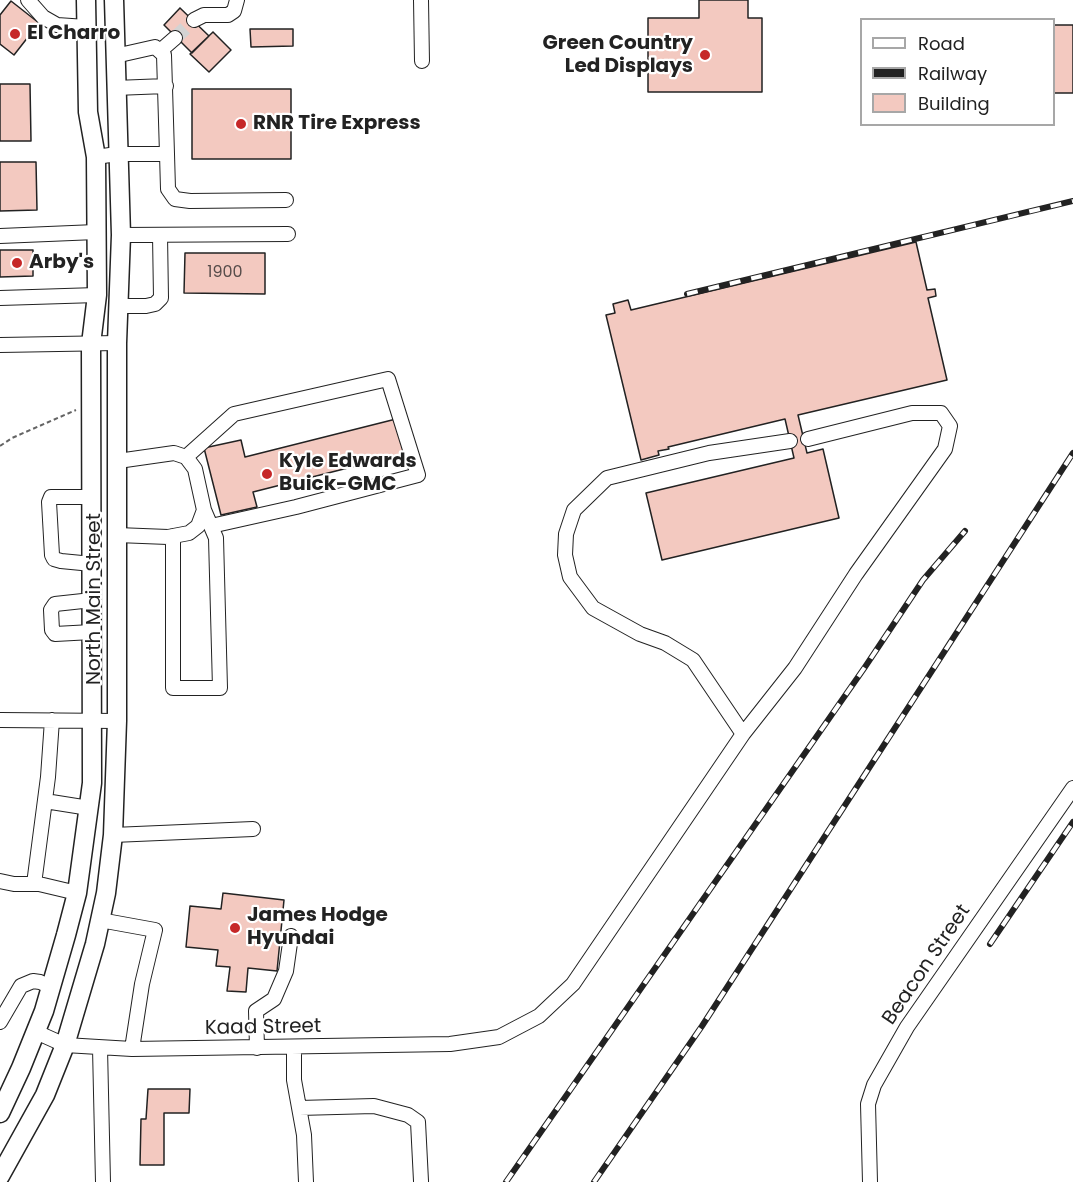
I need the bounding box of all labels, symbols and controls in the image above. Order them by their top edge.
legend [860,18,1055,126]
place label: El Charro [27,22,120,46]
marker: El Charro [8,27,22,41]
text: Road [918,31,965,56]
place label: Green Country Led Displays [543,32,693,79]
marker: Green Country Led Displays [698,48,712,62]
text: Railway [918,61,987,86]
text: Building [918,91,990,116]
place label: RNR Tire Express [253,112,421,136]
marker: RNR Tire Express [234,117,248,131]
place label: Arby's [29,251,94,275]
marker: Arby's [10,256,24,270]
house number: 1900 [207,263,243,283]
place label: Kyle Edwards Buick-GMC [279,450,417,497]
marker: Kyle Edwards Buick-GMC [260,467,274,481]
street label: North Main Street [83,513,107,685]
street label: Beacon Street [878,900,976,1030]
place label: James Hodge Hyundai [247,904,388,951]
marker: James Hodge Hyundai [228,921,242,935]
street label: Kaad Street [205,1015,321,1041]

